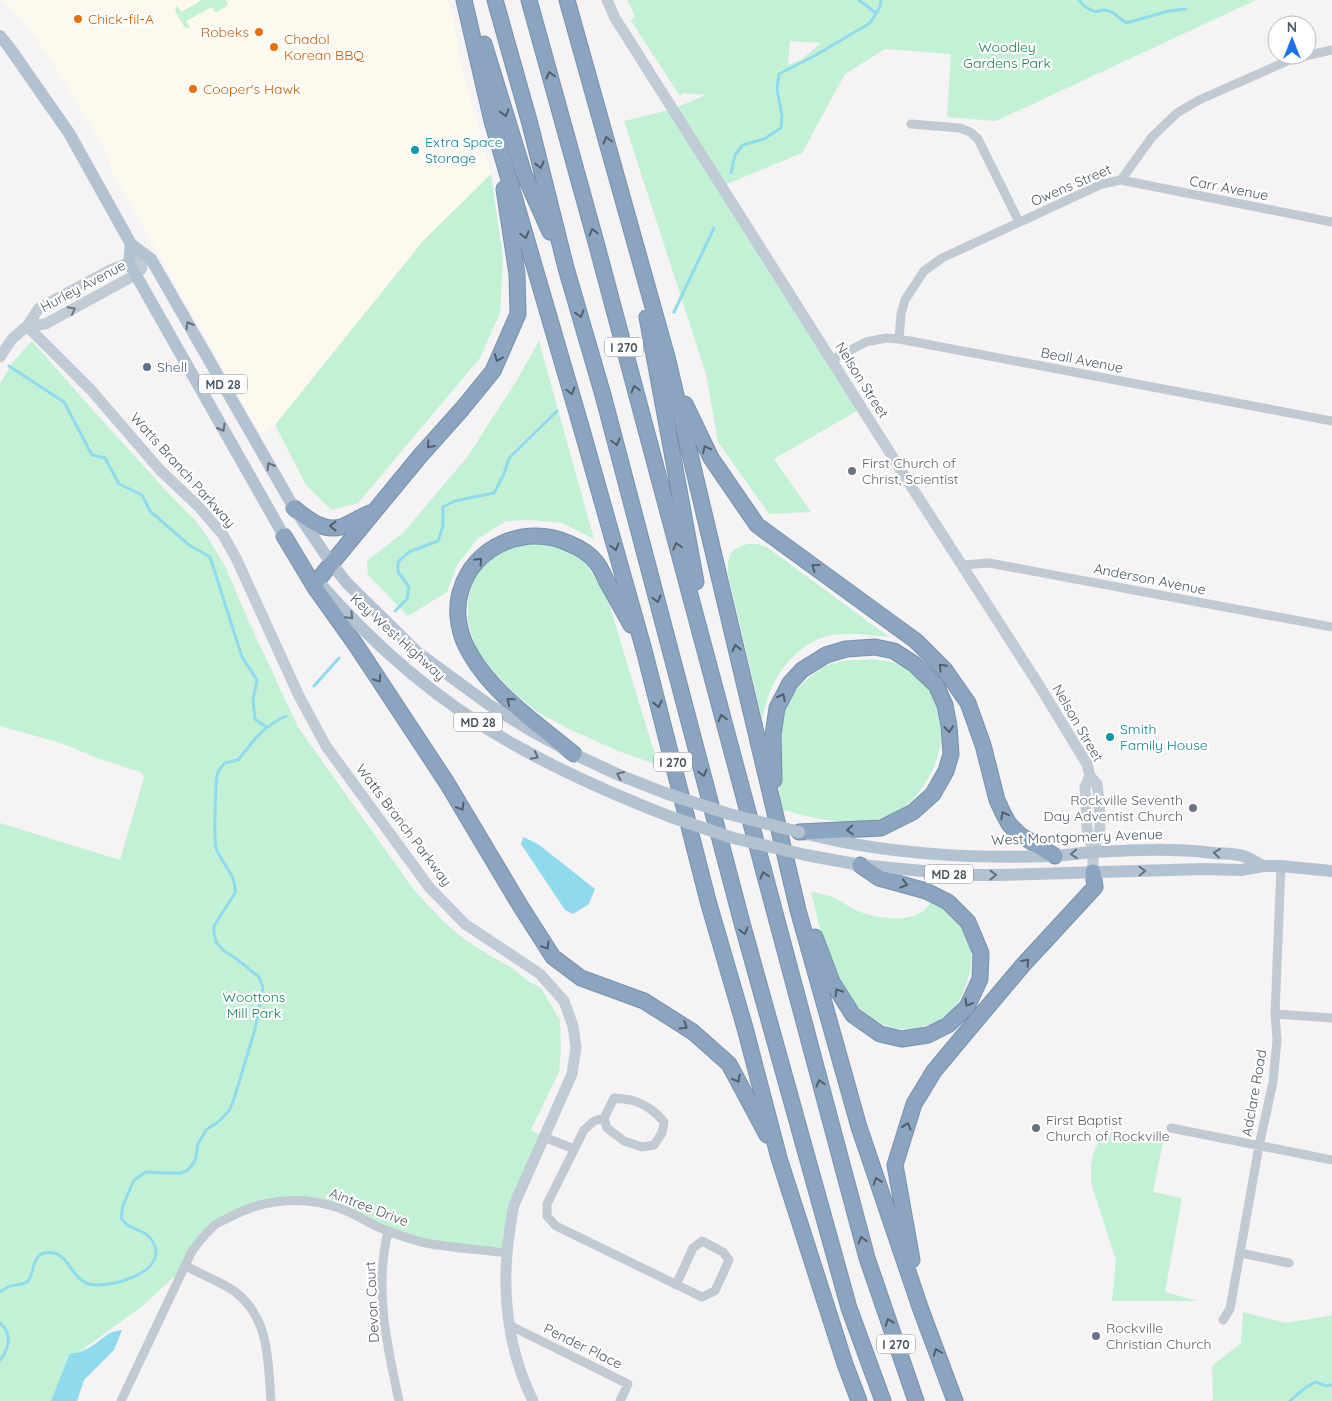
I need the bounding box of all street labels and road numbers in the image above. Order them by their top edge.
street label: Owens Street [1028,160,1114,210]
street label: Carr Avenue [1188,172,1270,204]
street label: Hurley Avenue [37,256,129,316]
road number: I 270 [605,338,643,357]
street label: Nelson Street [831,339,893,422]
street label: Beall Avenue [1039,343,1125,377]
road number: MD 28 [199,374,247,394]
street label: Watts Branch Parkway [127,409,239,531]
street label: Anderson Avenue [1092,559,1208,599]
street label: Key West Highway [347,590,449,684]
street label: Nelson Street [1049,681,1108,765]
road number: MD 28 [454,712,502,732]
road number: I 270 [654,752,692,772]
street label: Watts Branch Parkway [352,760,456,890]
street label: West Montgomery Avenue [991,825,1163,849]
road number: MD 28 [925,864,973,884]
street label: Adclare Road [1237,1048,1271,1138]
street label: Aintree Drive [327,1184,411,1230]
street label: Devon Court [361,1261,383,1343]
street label: Pender Place [541,1319,625,1373]
road number: I 270 [877,1335,915,1354]

